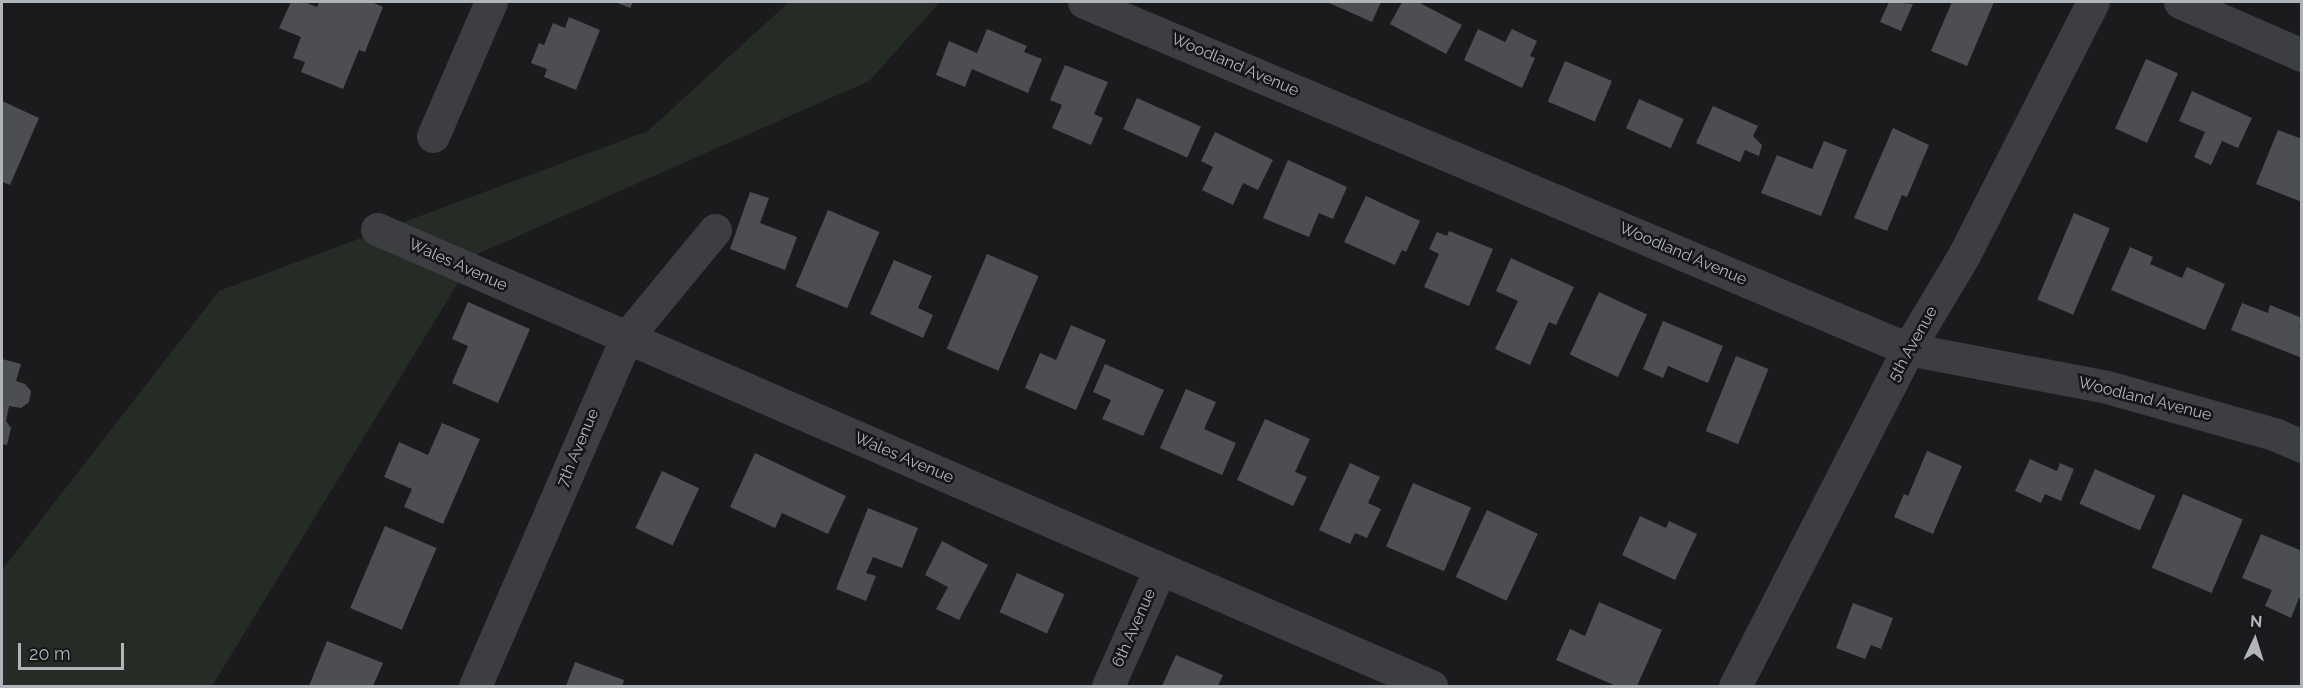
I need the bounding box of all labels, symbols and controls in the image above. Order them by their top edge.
street label: Woodland Avenue [1168,29,1302,101]
street label: Woodland Avenue [1616,218,1750,290]
street label: Wales Avenue [406,235,510,295]
street label: 5th Avenue [1884,303,1942,385]
street label: Woodland Avenue [2076,373,2214,425]
street label: 7th Avenue [553,406,603,490]
street label: Wales Avenue [851,428,957,488]
street label: 6th Avenue [1108,585,1160,671]
north arrow [2225,610,2285,670]
text: N [2250,612,2263,631]
scale bar [21,631,128,669]
text: 20 m [29,643,71,664]

